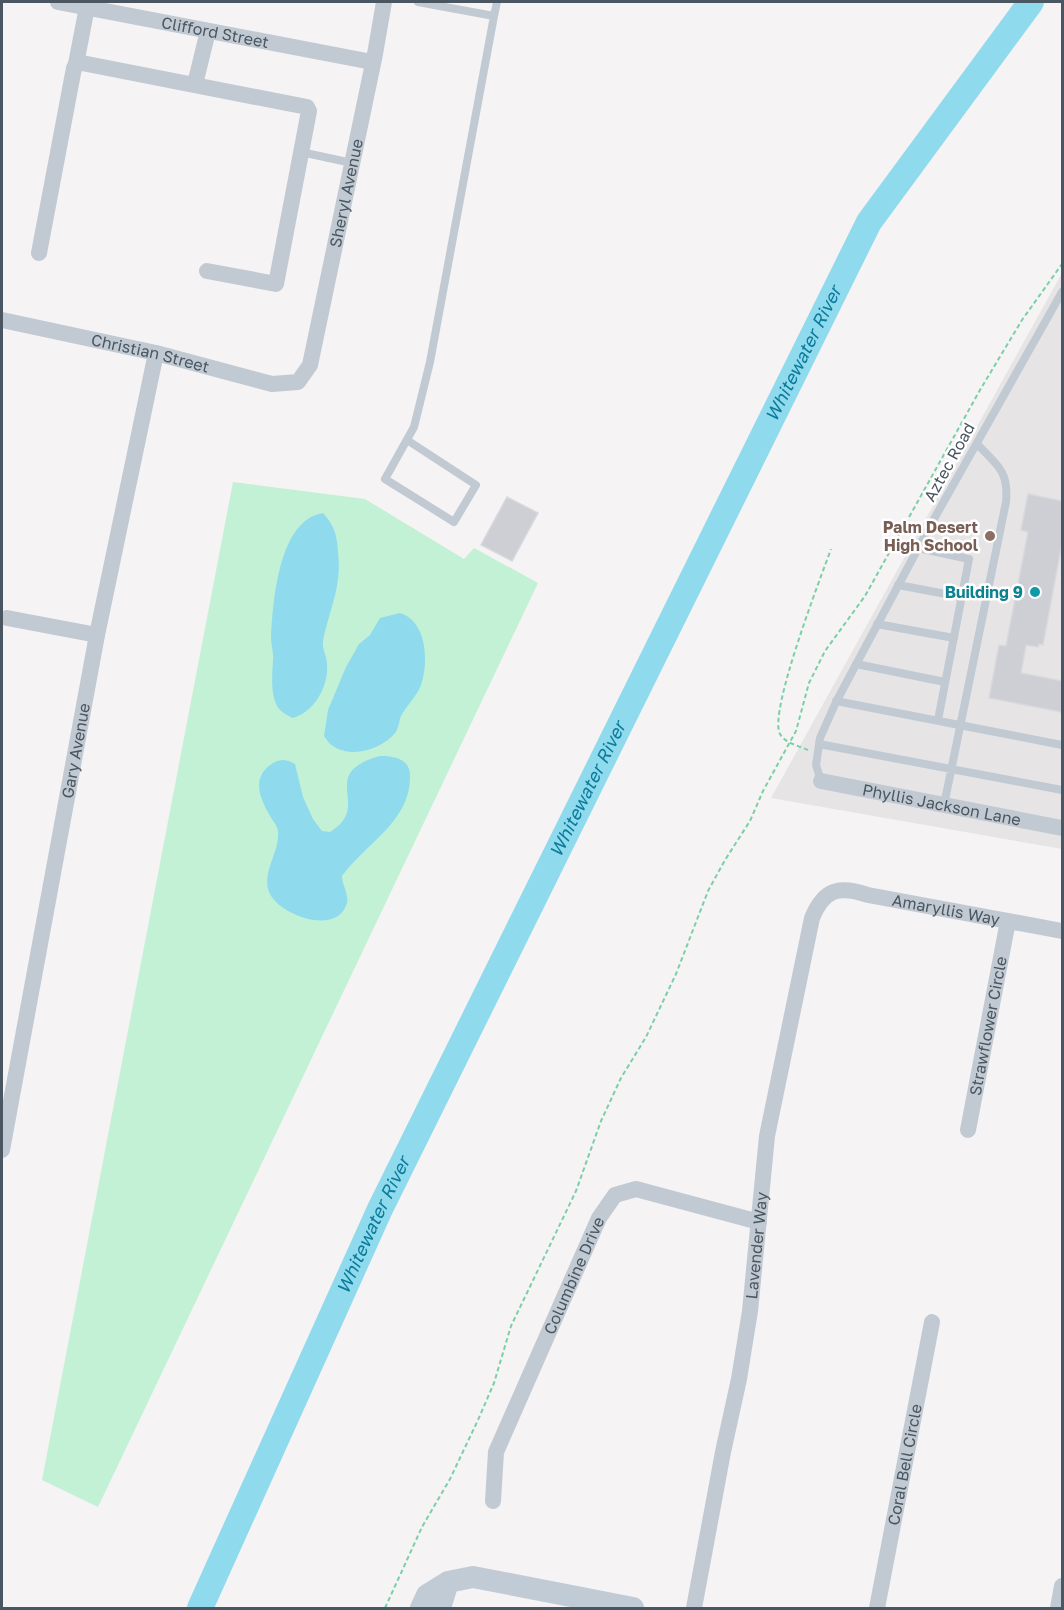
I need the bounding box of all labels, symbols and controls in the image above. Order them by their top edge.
street label: Clifford Street [160,12,271,52]
street label: Sheryl Avenue [325,137,367,249]
water label: Whitewater River [760,279,847,425]
street label: Christian Street [89,329,212,377]
street label: Aztec Road [919,419,979,505]
place label: Palm Desert High School [883,517,979,555]
marker: Palm Desert High School [983,529,997,543]
place label: Building 9 [945,582,1023,602]
marker: Building 9 [1028,585,1042,599]
street label: Gary Avenue [57,701,94,800]
water label: Whitewater River [544,715,631,860]
street label: Phyllis Jackson Lane [861,779,1023,830]
street label: Amaryllis Way [890,890,1001,929]
street label: Strawflower Circle [965,955,1011,1097]
water label: Whitewater River [331,1150,415,1297]
street label: Lavender Way [741,1191,772,1300]
street label: Columbine Drive [539,1214,608,1337]
street label: Coral Bell Circle [883,1402,926,1527]

